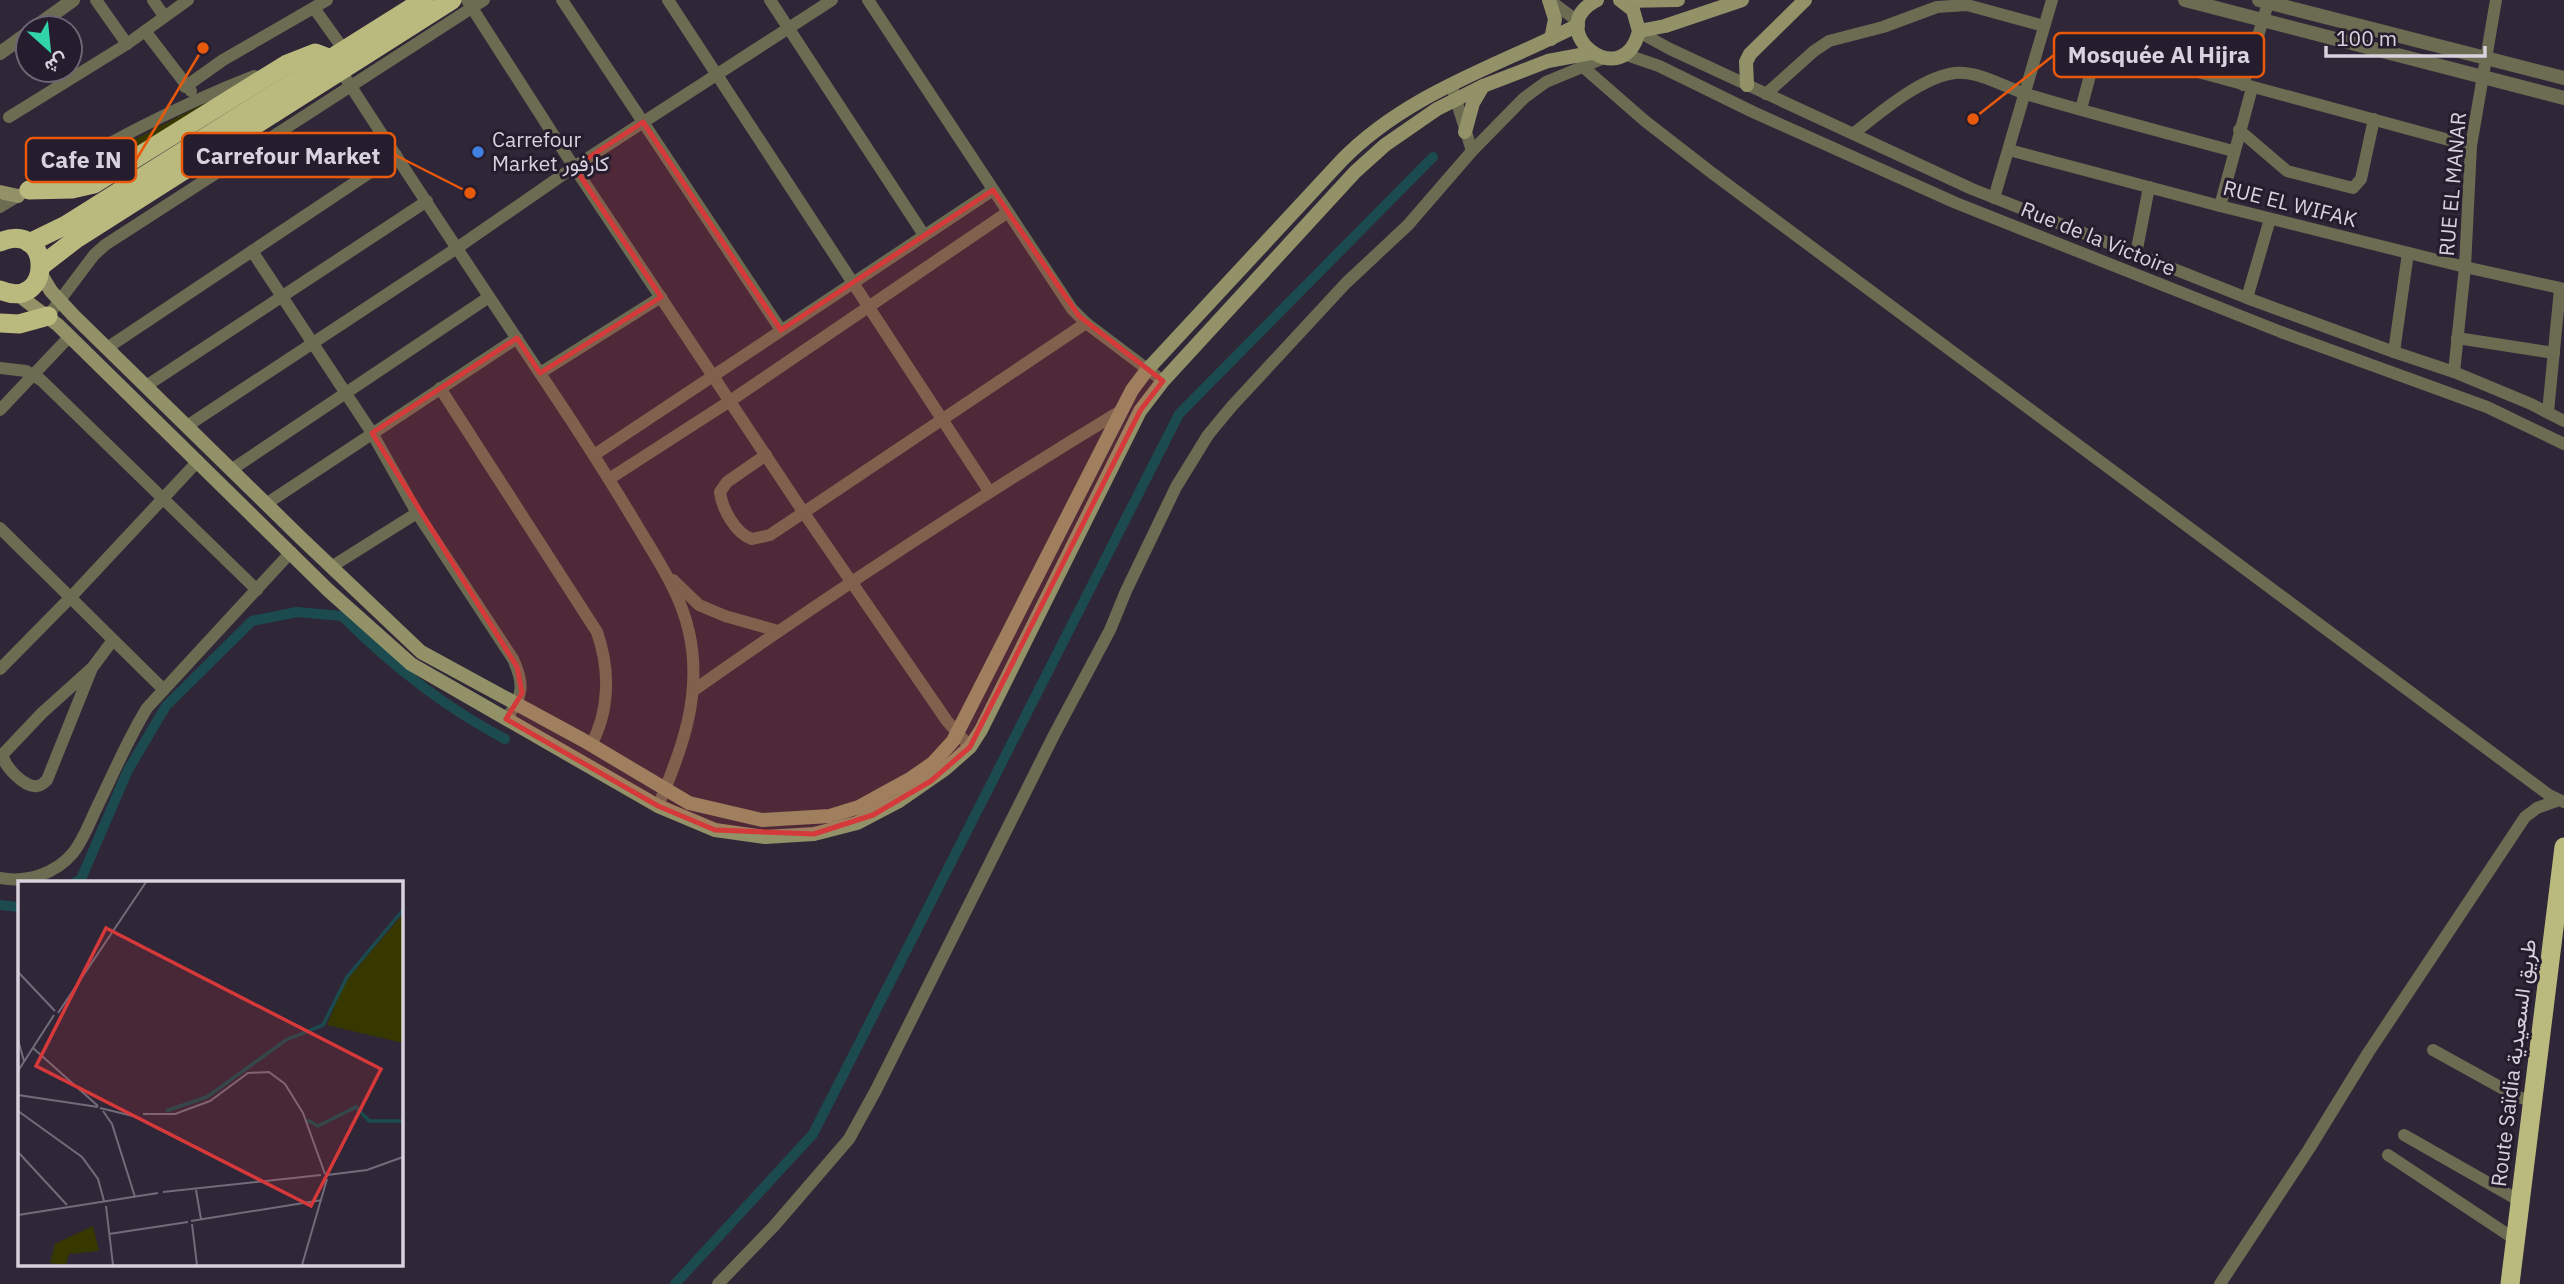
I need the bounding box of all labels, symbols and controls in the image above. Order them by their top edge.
north arrow [14,14,84,84]
scale bar [2326,14,2485,58]
text: 100 m [2336,24,2397,52]
callout: Mosquée Al Hijra [2054,33,2264,77]
text: Mosquée Al Hijra [2068,39,2250,69]
text: ش [41,48,72,80]
street label: RUE EL MANAR [2432,111,2472,257]
place label: Carrefour Market كارفور [492,125,609,177]
callout: Carrefour Market [182,133,395,177]
callout: Cafe IN [26,138,136,182]
text: Carrefour Market [196,140,381,170]
text: Cafe IN [40,144,122,174]
marker: Carrefour Market كارفور [470,144,486,160]
street label: RUE EL WIFAK [2220,173,2360,233]
street label: Rue de la Victoire [2017,194,2180,282]
inset map [18,881,402,1266]
street label: Route Saïdia طريق السعيدية [2484,937,2542,1188]

